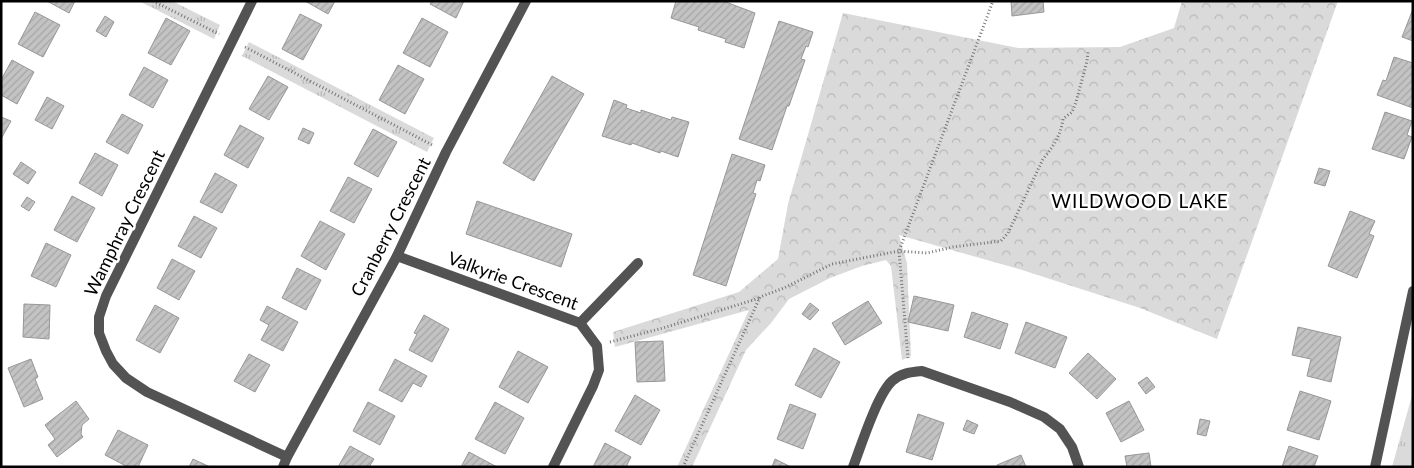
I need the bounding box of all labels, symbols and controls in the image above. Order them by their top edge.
street label: Wamphray Crescent [79,145,169,299]
street label: Cranberry Crescent [346,153,435,300]
district label: WILDWOOD LAKE [1051,189,1229,212]
street label: Valkyrie Crescent [445,246,582,314]

